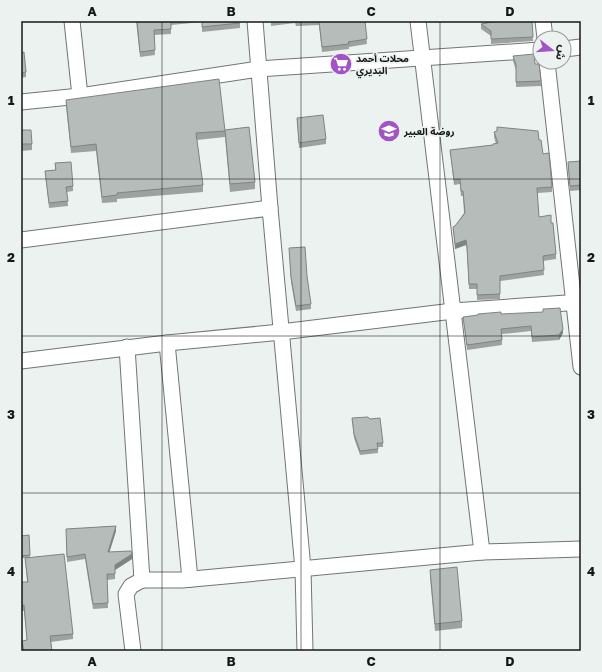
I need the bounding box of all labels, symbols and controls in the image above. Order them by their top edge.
text: A [87,3,97,19]
text: B [226,3,236,19]
text: C [366,3,376,19]
text: D [505,3,515,19]
north arrow [532,30,572,70]
text: ش [553,44,570,62]
supermarket icon: محلات أحمد البديري [328,51,354,77]
place label: محلات أحمد البديري [356,52,409,79]
text: 1 [8,92,15,108]
text: 1 [588,92,595,108]
school or university icon: روضة العبير [376,118,402,144]
place label: روضة العبير [403,125,455,138]
text: 2 [7,249,15,265]
text: 2 [587,249,595,265]
text: 3 [7,406,15,422]
text: 3 [587,406,595,422]
text: 4 [7,563,15,579]
text: 4 [587,563,595,579]
text: A [87,653,97,669]
text: B [226,653,236,669]
text: C [366,653,376,669]
text: D [505,653,515,669]

